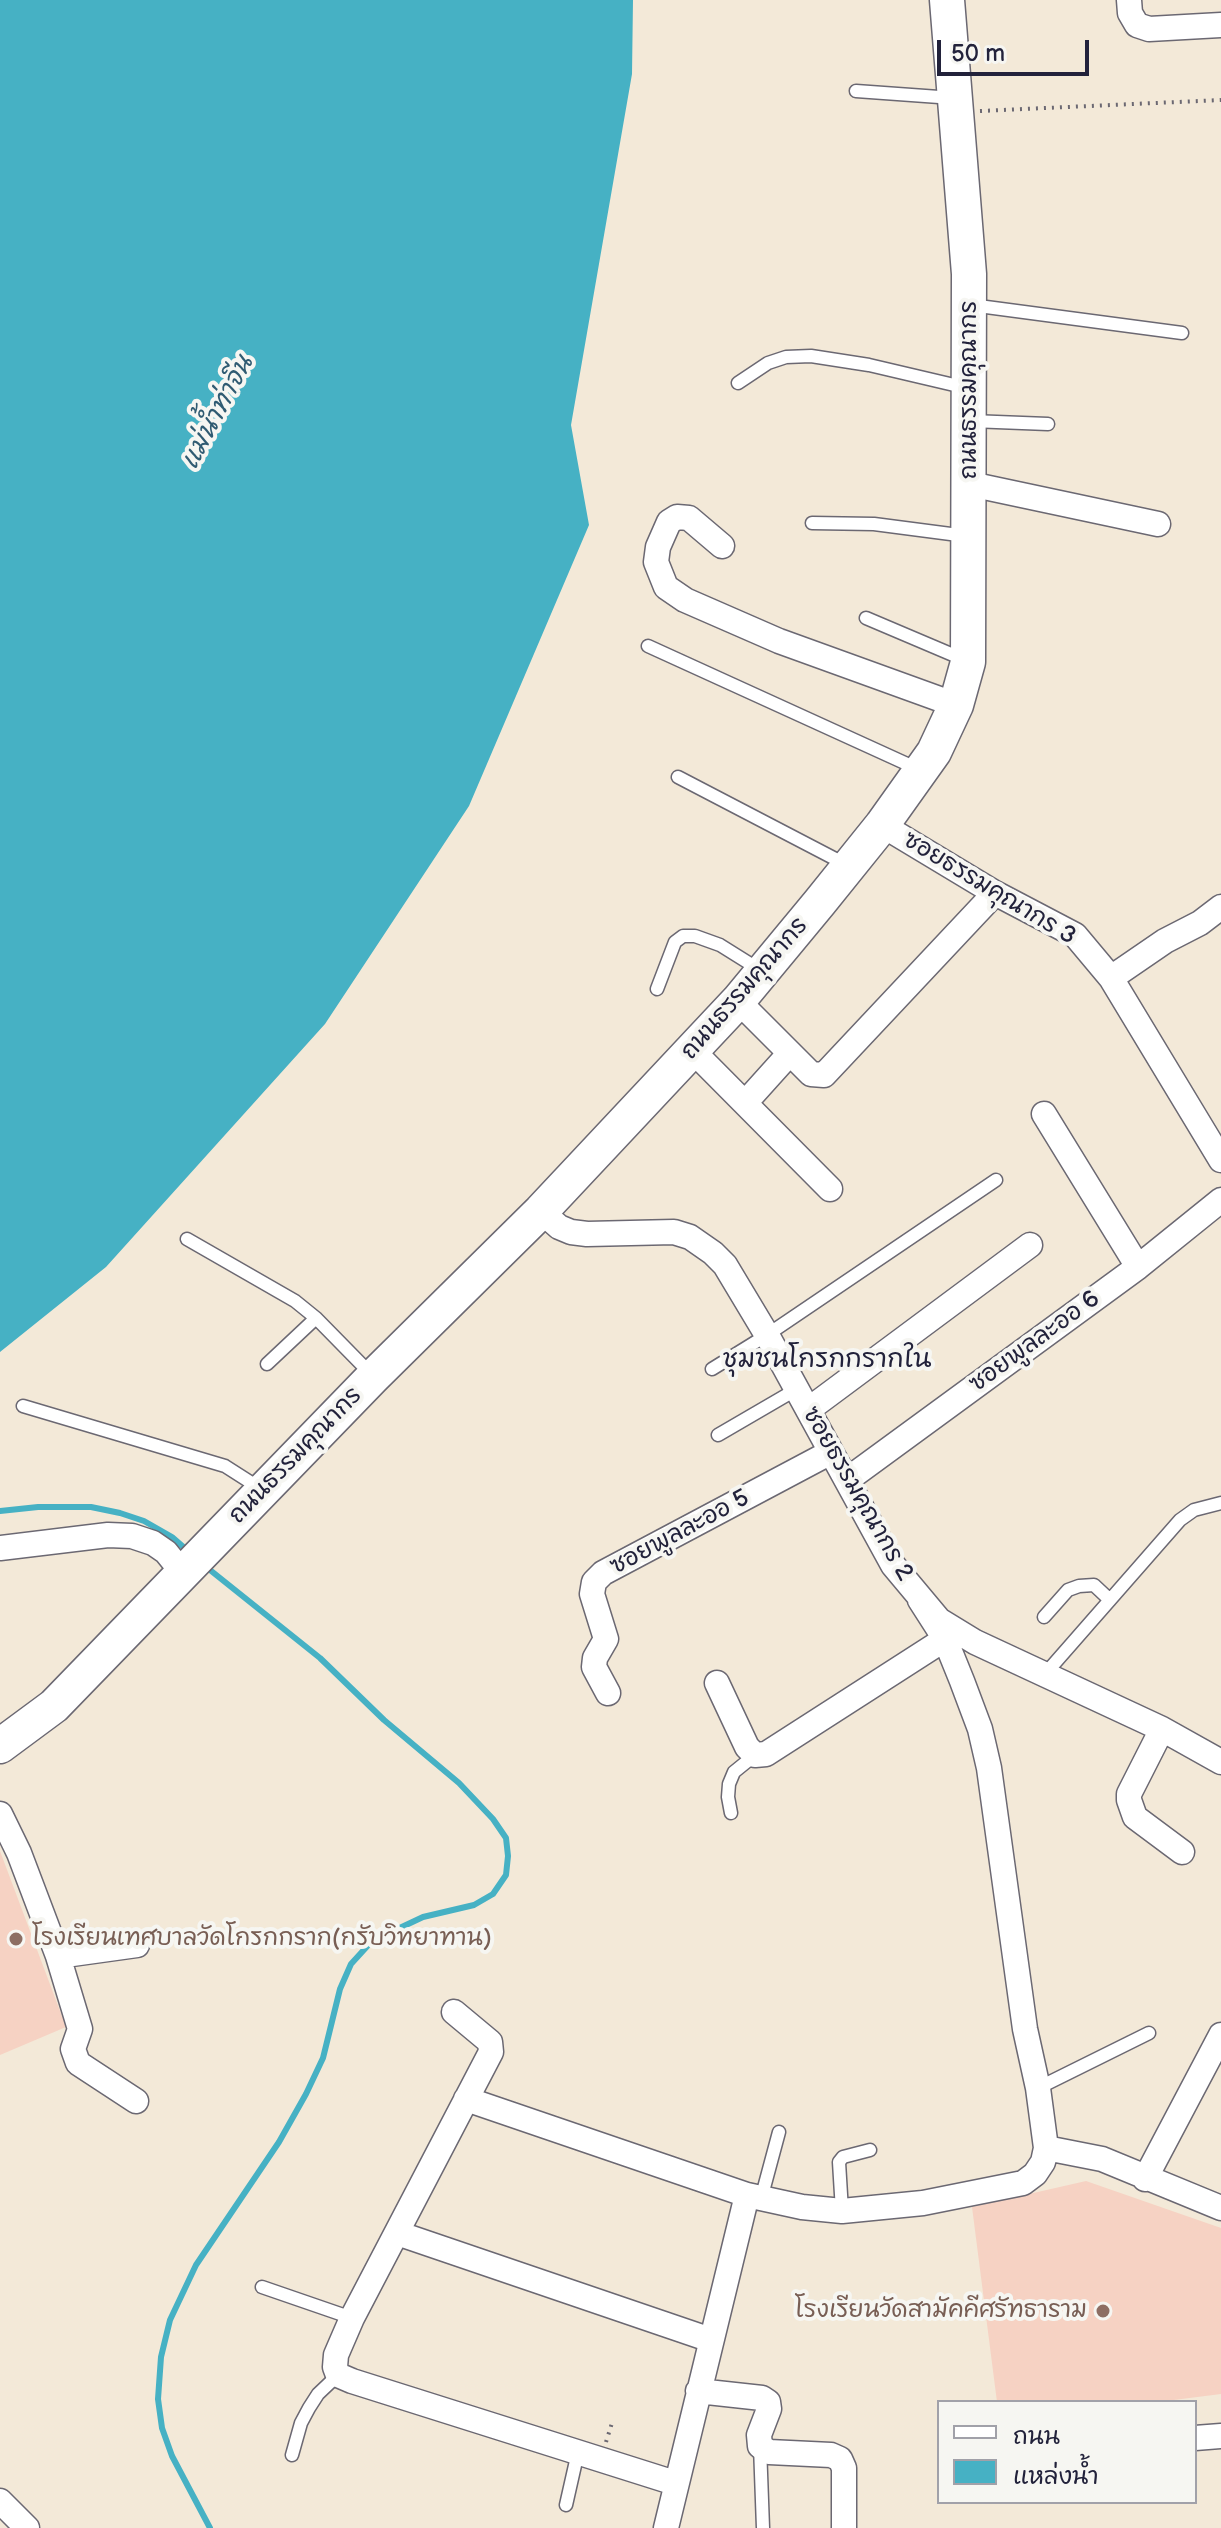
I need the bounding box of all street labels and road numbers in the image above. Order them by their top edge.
street label: ถนนธรรมคุณากร [956,301,984,479]
street label: ซอยธรรมคุณากร 3 [897,826,1081,952]
street label: ถนนธรรมคุณากร [675,912,815,1066]
street label: ซอยพูลละออ 6 [964,1285,1106,1399]
street label: ถนนธรรมคุณากร [224,1382,368,1530]
street label: ซอยธรรมคุณากร 2 [796,1402,918,1586]
street label: ซอยพูลละออ 5 [606,1484,754,1582]

